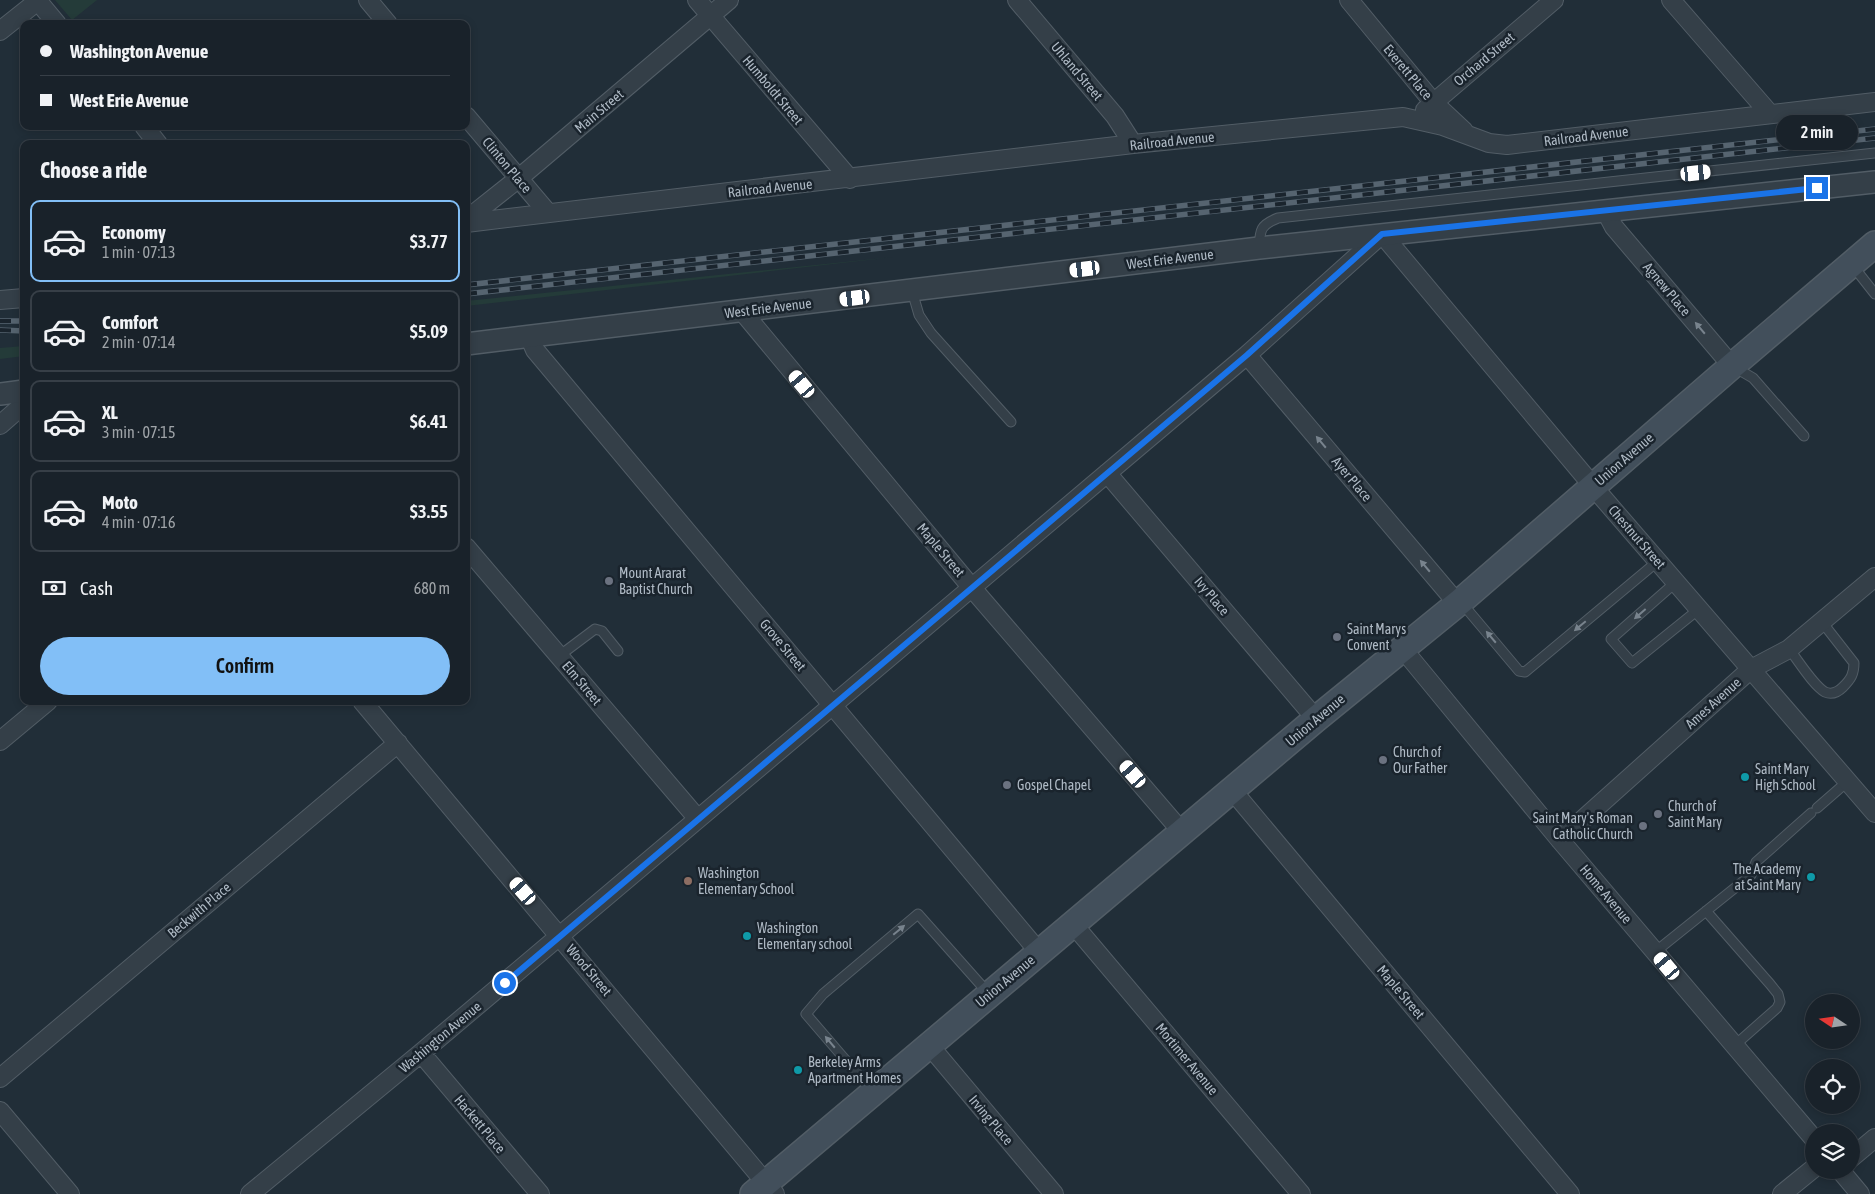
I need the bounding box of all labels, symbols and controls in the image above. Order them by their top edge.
street label: Orchard Street [1450,29,1518,89]
street label: Uhland Street [1048,39,1106,103]
text: Washington Avenue [70,40,208,62]
street label: Everett Place [1380,41,1436,103]
street label: Humboldt Street [740,52,806,128]
street label: Main Street [571,86,627,136]
text: West Erie Avenue [70,89,189,111]
callout: 2 min [1776,116,1858,150]
street label: Railroad Avenue [1543,123,1629,149]
text: 2 min [1801,123,1833,141]
street label: Railroad Avenue [1129,129,1215,153]
street label: Clinton Place [479,134,535,196]
text: Choose a ride [40,157,147,183]
car [1680,164,1711,182]
street label: Railroad Avenue [727,176,813,200]
route end [1806,177,1828,199]
icon: car [42,219,87,264]
text: Economy [102,221,166,243]
text: $3.77 [410,230,448,252]
text: 1 min · 07:13 [102,243,175,261]
street label: West Erie Avenue [1126,246,1214,272]
street label: Agnew Place [1640,259,1694,319]
car [1069,260,1100,278]
car [839,289,870,307]
street label: West Erie Avenue [724,295,812,321]
icon: car [42,309,87,354]
text: Comfort [102,311,158,333]
text: $5.09 [410,320,448,342]
one-way arrow [1695,322,1706,335]
text: 2 min · 07:14 [102,333,175,351]
car [786,368,817,400]
icon: car [42,399,87,444]
text: XL [102,401,118,423]
text: $6.41 [410,410,448,432]
text: 3 min · 07:15 [102,423,175,441]
street label: Union Avenue [1591,429,1657,489]
one-way arrow [1315,435,1326,448]
street label: Ayer Place [1329,453,1375,505]
icon: car [42,489,87,534]
text: Moto [102,491,138,513]
text: $3.55 [410,500,448,522]
street label: Chestnut Street [1605,502,1669,572]
text: 4 min · 07:16 [102,513,175,531]
street label: Maple Street [914,520,968,580]
one-way arrow [1420,560,1431,573]
place label: Mount Ararat Baptist Church [619,565,693,597]
street label: Ivy Place [1191,573,1233,619]
icon: cash [40,574,68,602]
marker: Mount Ararat Baptist Church [603,575,615,587]
text: Cash [80,577,113,599]
text: 680 m [414,579,450,597]
one-way arrow [1633,609,1646,620]
street label: Grove Street [757,616,809,674]
one-way arrow [1575,620,1587,632]
place label: Saint Marys Convent [1347,621,1406,653]
marker: Saint Marys Convent [1331,631,1343,643]
one-way arrow [1485,631,1496,644]
button: Confirm [40,637,450,695]
street label: Elm Street [559,658,605,708]
street label: Ames Avenue [1682,674,1744,732]
street label: Union Avenue [1282,691,1348,749]
place label: Church of Our Father [1393,744,1448,776]
marker: Church of Our Father [1377,754,1389,766]
car [1117,758,1148,790]
place label: Saint Mary High School [1755,761,1816,793]
marker: Saint Mary High School [1739,771,1751,783]
place label: Gospel Chapel [1017,777,1091,793]
marker: Gospel Chapel [1001,779,1013,791]
place label: Church of Saint Mary [1668,798,1722,830]
marker: Church of Saint Mary [1652,808,1664,820]
place label: Saint Mary's Roman Catholic Church [1533,810,1633,842]
marker: Saint Mary's Roman Catholic Church [1637,820,1649,832]
street label: Home Avenue [1577,861,1635,927]
place label: The Academy at Saint Mary [1733,861,1801,893]
place label: Washington Elementary School [698,865,794,897]
marker: The Academy at Saint Mary [1805,871,1817,883]
car [507,875,538,907]
marker: Washington Elementary School [682,875,694,887]
street label: Beckwith Place [164,879,234,941]
place label: Washington Elementary school [757,920,853,952]
one-way arrow [893,925,906,936]
marker: Washington Elementary school [741,930,753,942]
street label: Wood Street [563,941,615,999]
car [1651,950,1682,982]
street label: Union Avenue [972,952,1038,1010]
street label: Maple Street [1374,962,1428,1022]
route start [494,972,516,994]
north arrow [1805,994,1860,1049]
map controls [1805,994,1860,1179]
street label: Washington Avenue [396,998,484,1076]
street label: Mortimer Avenue [1152,1020,1222,1098]
one-way arrow [825,1036,836,1048]
place label: Berkeley Arms Apartment Homes [808,1054,901,1086]
button: locate [1805,1059,1860,1114]
marker: Berkeley Arms Apartment Homes [792,1064,804,1076]
street label: Hackett Place [451,1092,509,1156]
street label: Irving Place [966,1092,1016,1148]
button: layers [1805,1124,1860,1179]

